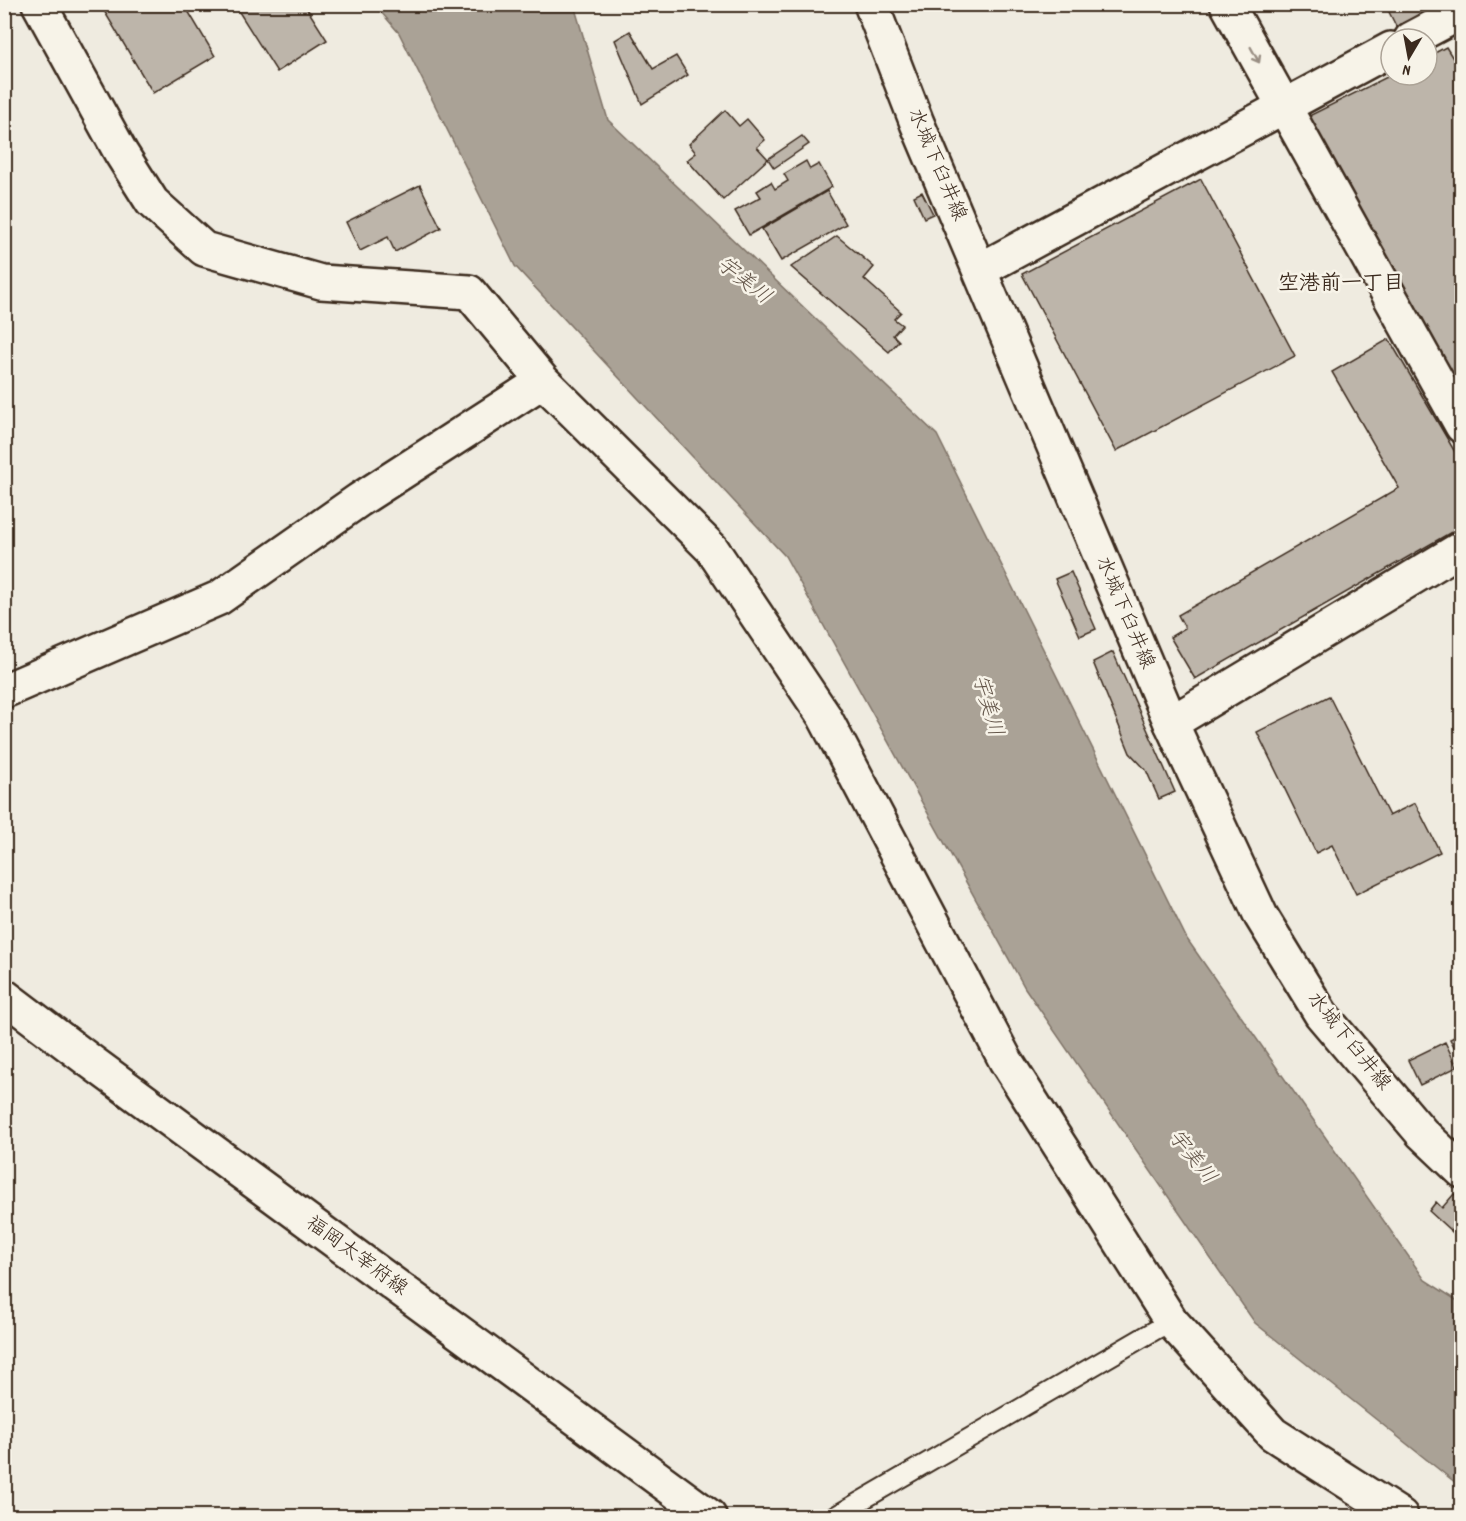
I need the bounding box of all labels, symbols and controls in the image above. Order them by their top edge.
north arrow [1379,27,1439,87]
one-way arrow [1249,46,1261,63]
text: N [1401,57,1413,81]
street label: 水城下臼井線 [900,104,972,226]
water label: 宇美川 [709,251,777,313]
district label: 空港前一丁目 [1278,270,1404,300]
street label: 水城下臼井線 [1088,552,1160,674]
water label: 宇美川 [963,672,1009,740]
street label: 水城下臼井線 [1299,987,1397,1097]
water label: 宇美川 [1160,1124,1222,1192]
street label: 福岡太宰府線 [299,1210,413,1304]

